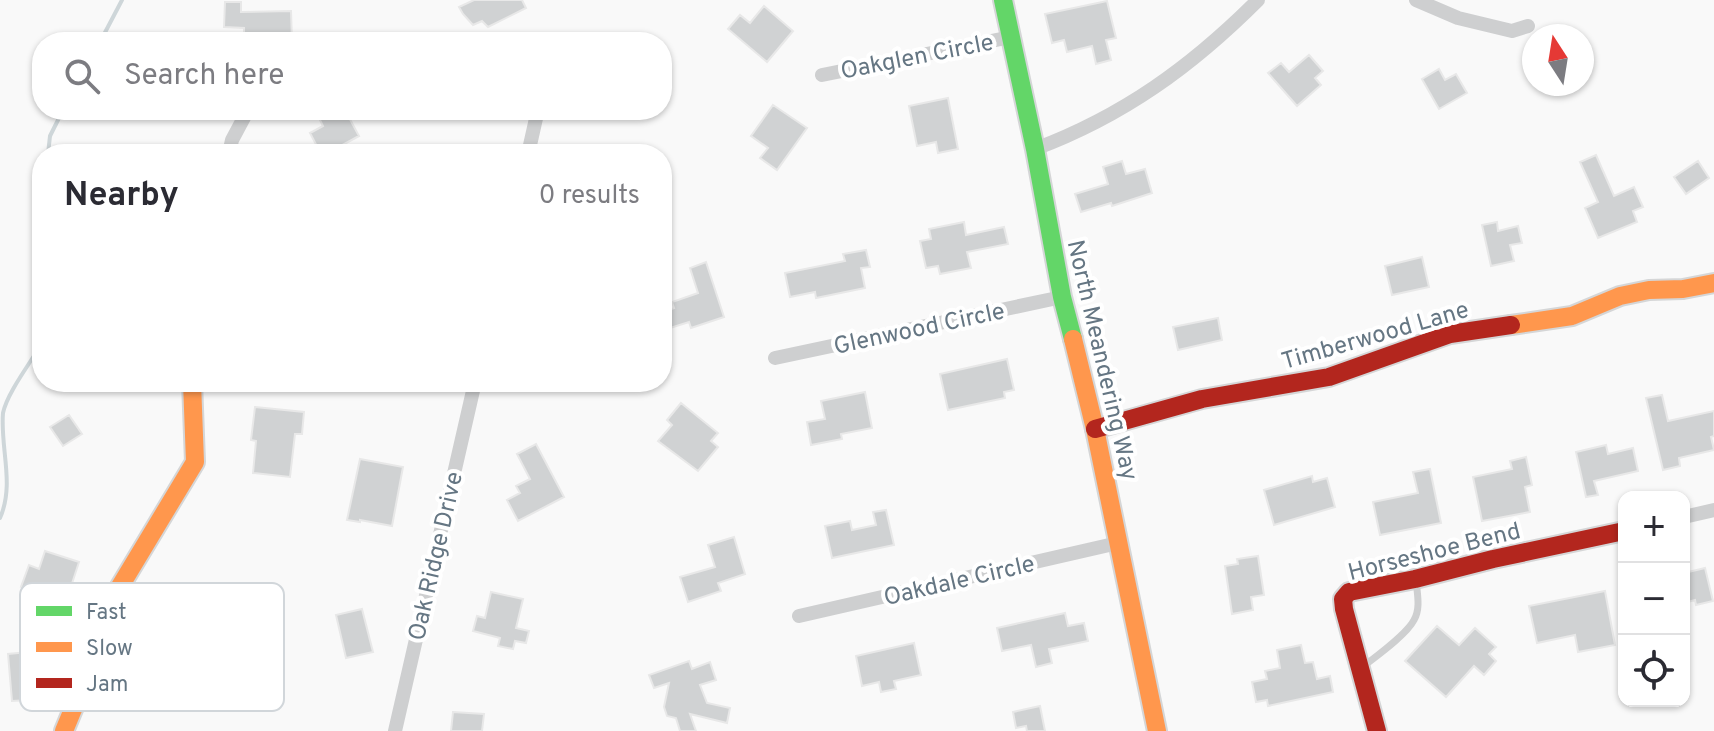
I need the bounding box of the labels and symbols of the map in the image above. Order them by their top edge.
north arrow [1522,24,1594,96]
street label: Oakglen Circle [838,28,997,88]
street label: North Meandering Way [1059,237,1143,484]
street label: Timberwood Lane [1278,296,1473,378]
street label: Glenwood Circle [831,297,1008,363]
street label: Oak Ridge Drive [403,469,471,644]
street label: Horseshoe Bend [1345,517,1524,589]
street label: Oakdale Circle [881,550,1038,614]
legend [20,583,284,711]
text: Fast [86,600,127,627]
text: Slow [86,636,133,663]
text: Jam [86,672,129,699]

